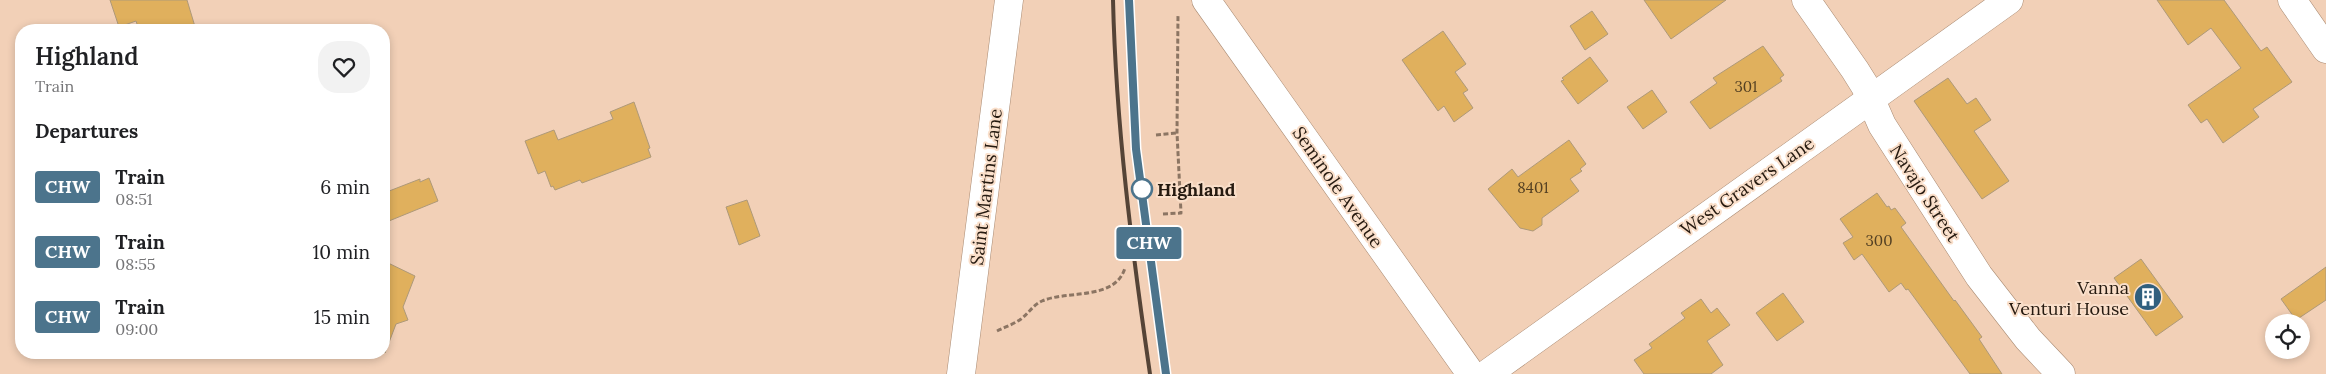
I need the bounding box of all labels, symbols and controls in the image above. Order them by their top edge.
text: Highland [35,41,139,72]
button: heart [318,41,370,93]
text: Train [35,76,74,96]
house number: 301 [1734,77,1758,96]
street label: Saint Martins Lane [965,107,1007,267]
text: Departures [35,119,138,143]
street label: Seminole Avenue [1288,122,1389,252]
street label: West Gravers Lane [1676,131,1818,241]
street label: Navajo Street [1885,140,1965,246]
text: Train [115,165,165,189]
text: CHW [45,175,90,198]
text: 6 min [320,175,370,199]
marker: Highland [1131,178,1153,200]
place label: Highland [1157,178,1236,201]
house number: 8401 [1517,178,1549,197]
text: 08:51 [115,189,153,209]
line badge: CHW [1120,227,1178,259]
text: Train [115,230,165,254]
text: CHW [1126,231,1172,254]
house number: 300 [1866,231,1893,250]
text: CHW [45,240,90,263]
text: 10 min [312,240,370,264]
text: 08:55 [115,254,156,274]
place label: Vanna Venturi House [2008,276,2129,320]
building icon: Vanna Venturi House [2133,282,2163,312]
text: Train [115,295,165,319]
text: CHW [45,305,90,328]
text: 15 min [314,305,370,329]
map controls [2265,314,2310,359]
button: locate [2265,314,2310,359]
text: 09:00 [115,319,158,339]

